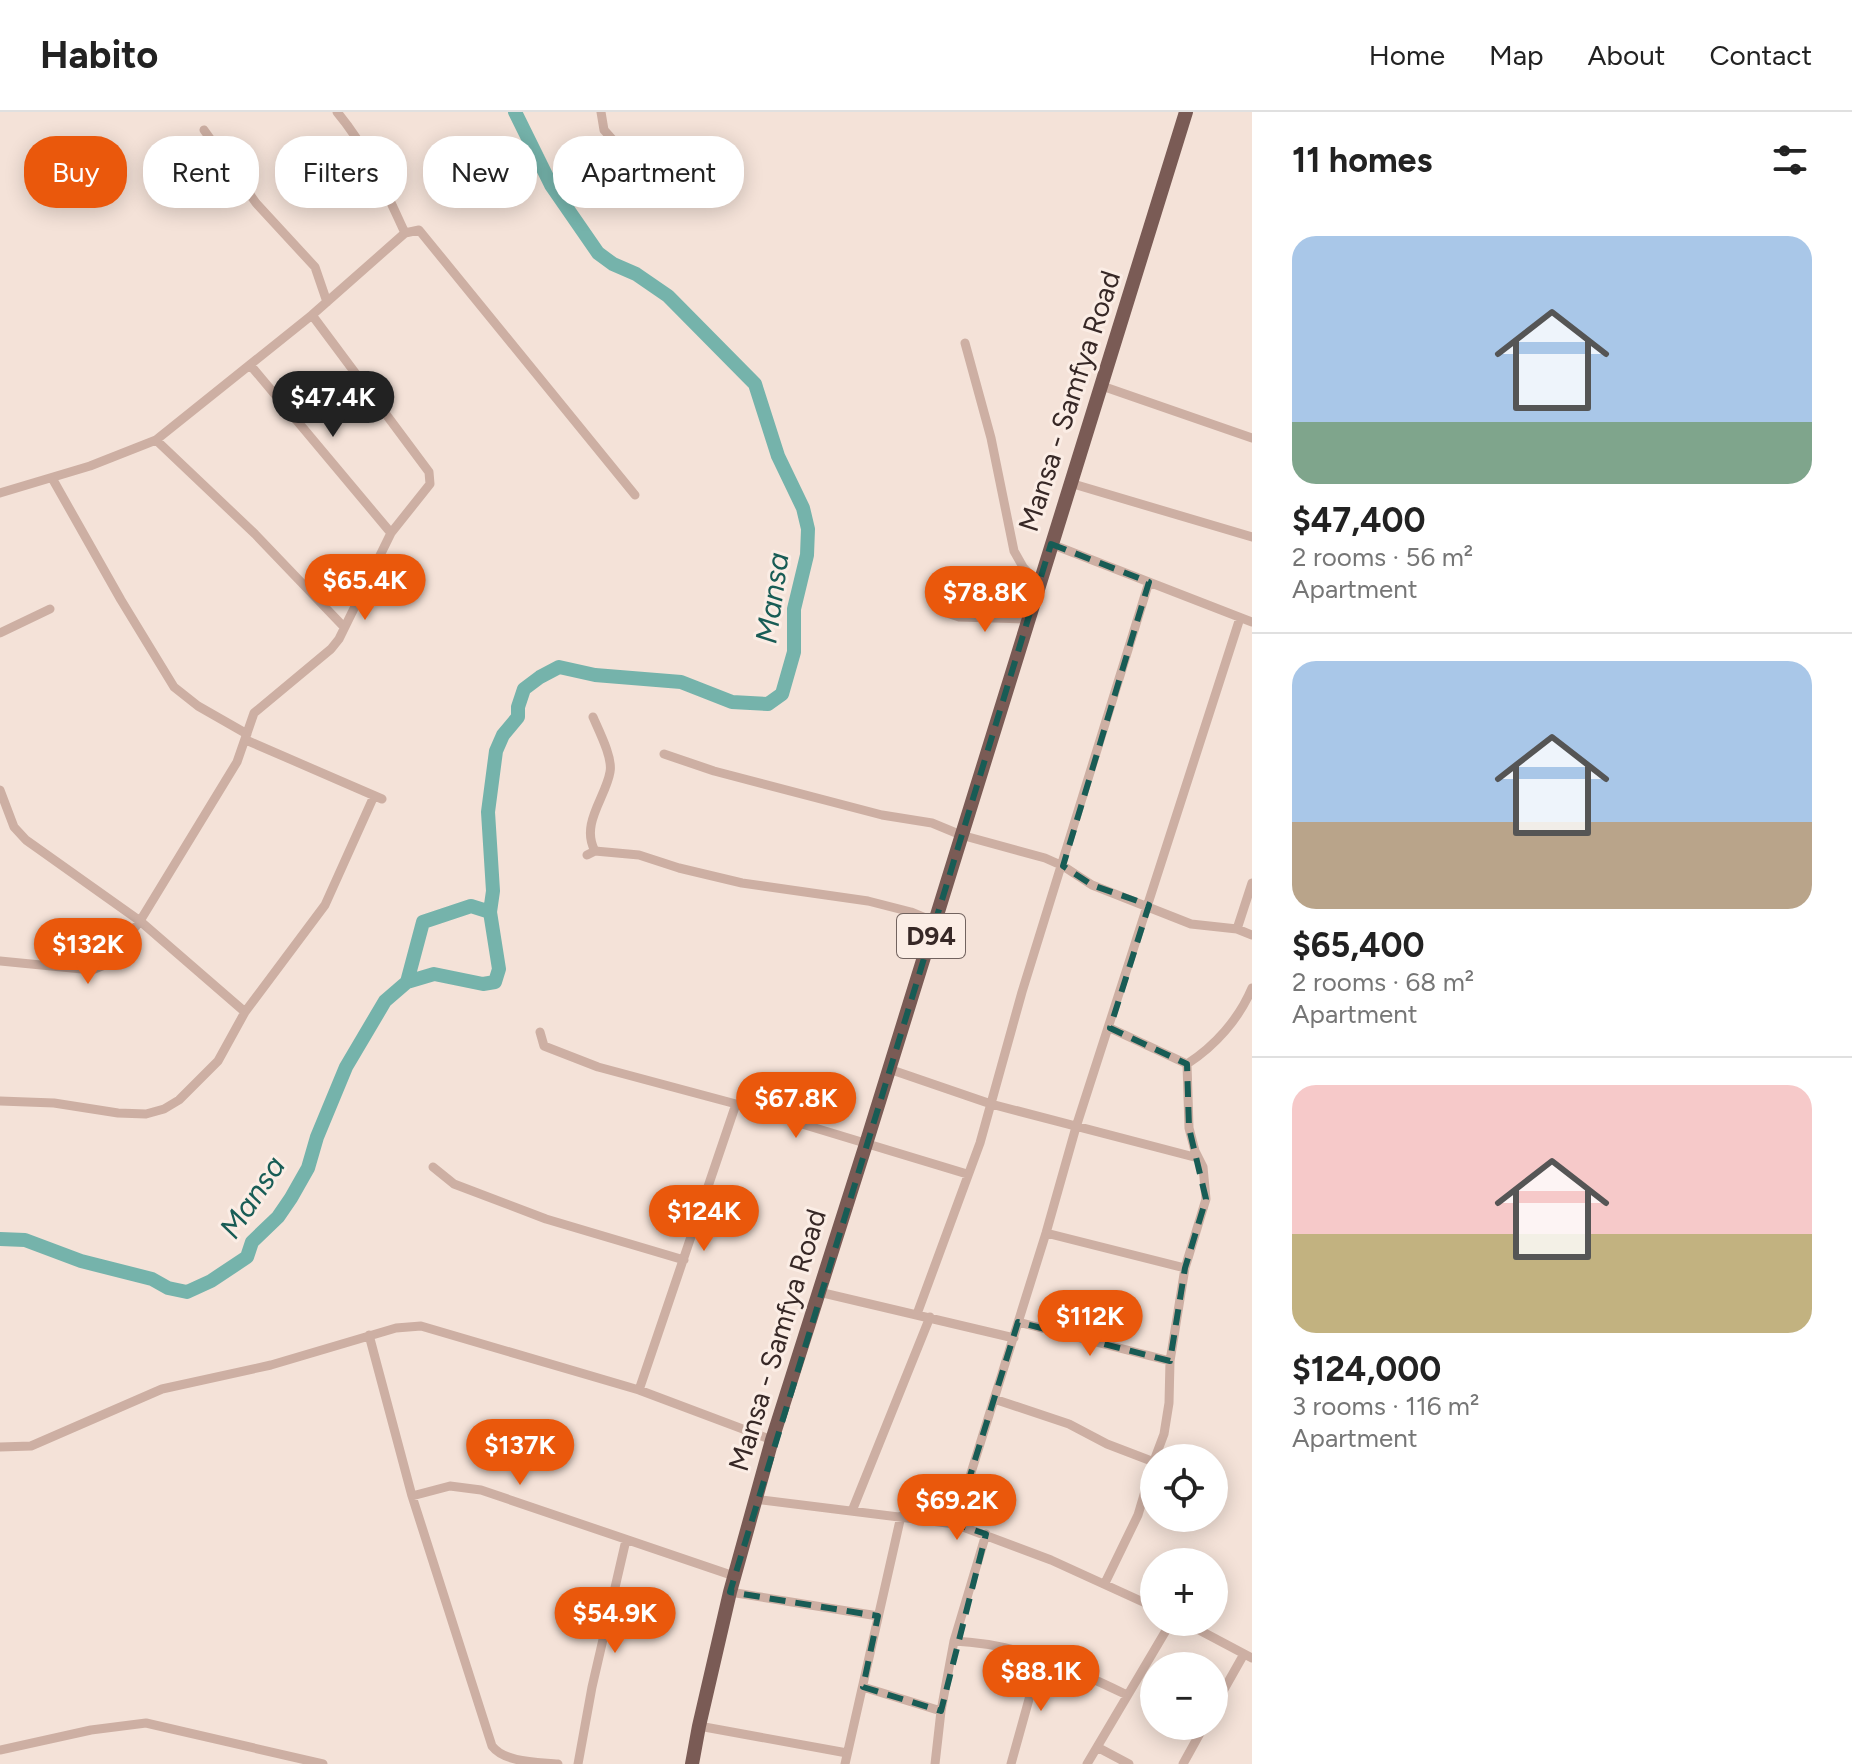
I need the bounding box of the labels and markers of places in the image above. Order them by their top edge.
pin: $47.4K [268,371,398,439]
pin: $65.4K [300,554,430,622]
pin: $78.8K [920,566,1050,634]
pin: $132K [32,918,144,986]
pin: $67.8K [731,1072,861,1140]
pin: $124K [648,1185,760,1253]
pin: $112K [1034,1290,1146,1358]
pin: $137K [464,1419,576,1487]
pin: $69.2K [892,1474,1022,1542]
pin: $54.9K [550,1587,680,1655]
pin: $88.1K [976,1645,1106,1713]

